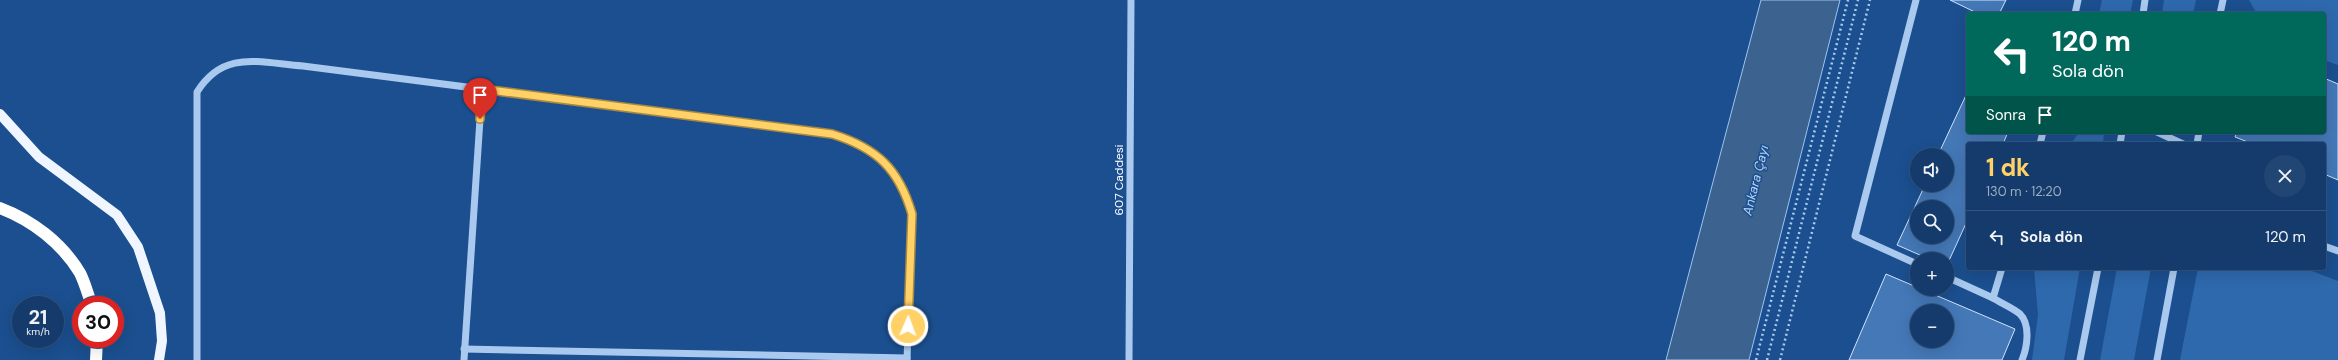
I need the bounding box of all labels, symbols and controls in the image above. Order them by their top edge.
text: 120 m [2052,23,2131,60]
icon: left [1986,28,2038,80]
text: Sola dön [2052,59,2124,83]
pin [463,78,497,119]
icon: arrive [469,84,491,106]
icon: arrive [2034,104,2056,126]
text: Sonra [1986,105,2026,125]
water label: Ankara Çayı [1738,143,1772,218]
street label: 607 Caddesi [1111,145,1127,215]
map controls [1910,148,1954,348]
button: sound [1910,148,1954,192]
text: 1 dk [1986,152,2030,183]
button: close [2264,155,2306,197]
text: 130 m · 12:20 [1986,183,2062,200]
button: search [1910,200,1954,244]
icon: left [1986,226,2008,248]
text: Sola dön [2020,227,2083,247]
text: 120 m [2265,227,2306,247]
button: + [1910,252,1954,296]
speed limit sign: 30 [72,296,124,348]
text: 21 [29,304,47,330]
button: − [1910,304,1954,348]
position arrow [887,305,929,347]
text: km/h [26,325,50,338]

